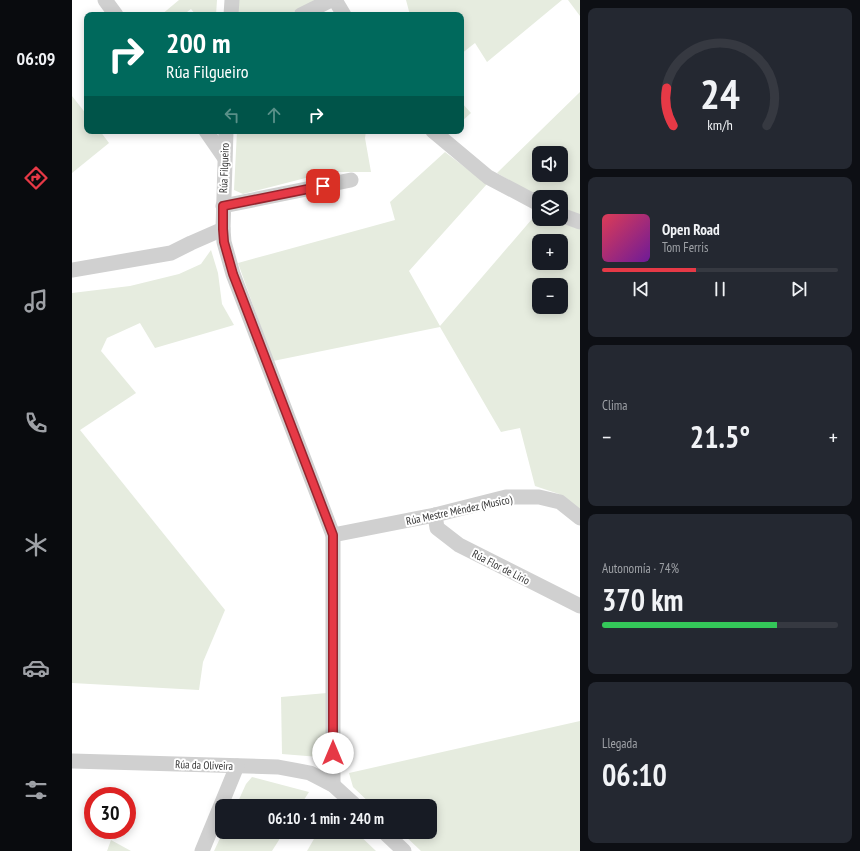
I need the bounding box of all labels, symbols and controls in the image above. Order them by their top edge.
text: 200 m [166,24,230,61]
icon: right [100,28,152,80]
text: 06:09 [17,47,55,70]
text: Rúa Filgueiro [166,60,249,83]
text: 24 [700,67,740,120]
icon: left [221,104,243,126]
icon: ahead [263,104,285,126]
icon: right [305,104,327,126]
text: km/h [707,115,733,134]
street label: Rúa Filgueiro [216,142,232,193]
map controls [532,146,568,314]
button: sound [532,146,568,182]
icon: directions [22,164,50,192]
pin [306,169,340,203]
icon: arrive [312,175,334,197]
button: layers [532,190,568,226]
text: Open Road [662,220,720,239]
button: + [532,234,568,270]
text: Tom Ferris [662,239,708,256]
button: − [532,278,568,314]
icon: previous [630,278,652,300]
icon: pause [709,278,731,300]
icon: next [788,278,810,300]
icon: music [22,287,50,315]
text: Clima [602,397,627,414]
icon: phone [22,409,50,437]
text: 21.5° [690,417,750,456]
text: − [602,423,611,451]
text: + [829,423,838,451]
street label: Rúa Mestre Méndez (Musico) [405,492,514,528]
icon: climate [22,531,50,559]
street label: Rúa Flor de Lirio [470,547,532,588]
text: Autonomía · 74% [602,560,679,577]
text: 370 km [602,580,683,619]
icon: car [22,654,50,682]
position arrow [312,732,354,774]
text: Llegada [602,735,637,752]
text: 06:10 [602,755,667,794]
street label: Rúa da Oliveira [175,757,233,773]
icon: filters [22,776,50,804]
speed limit sign: 30 [84,787,136,839]
text: 06:10 · 1 min · 240 m [268,809,384,828]

